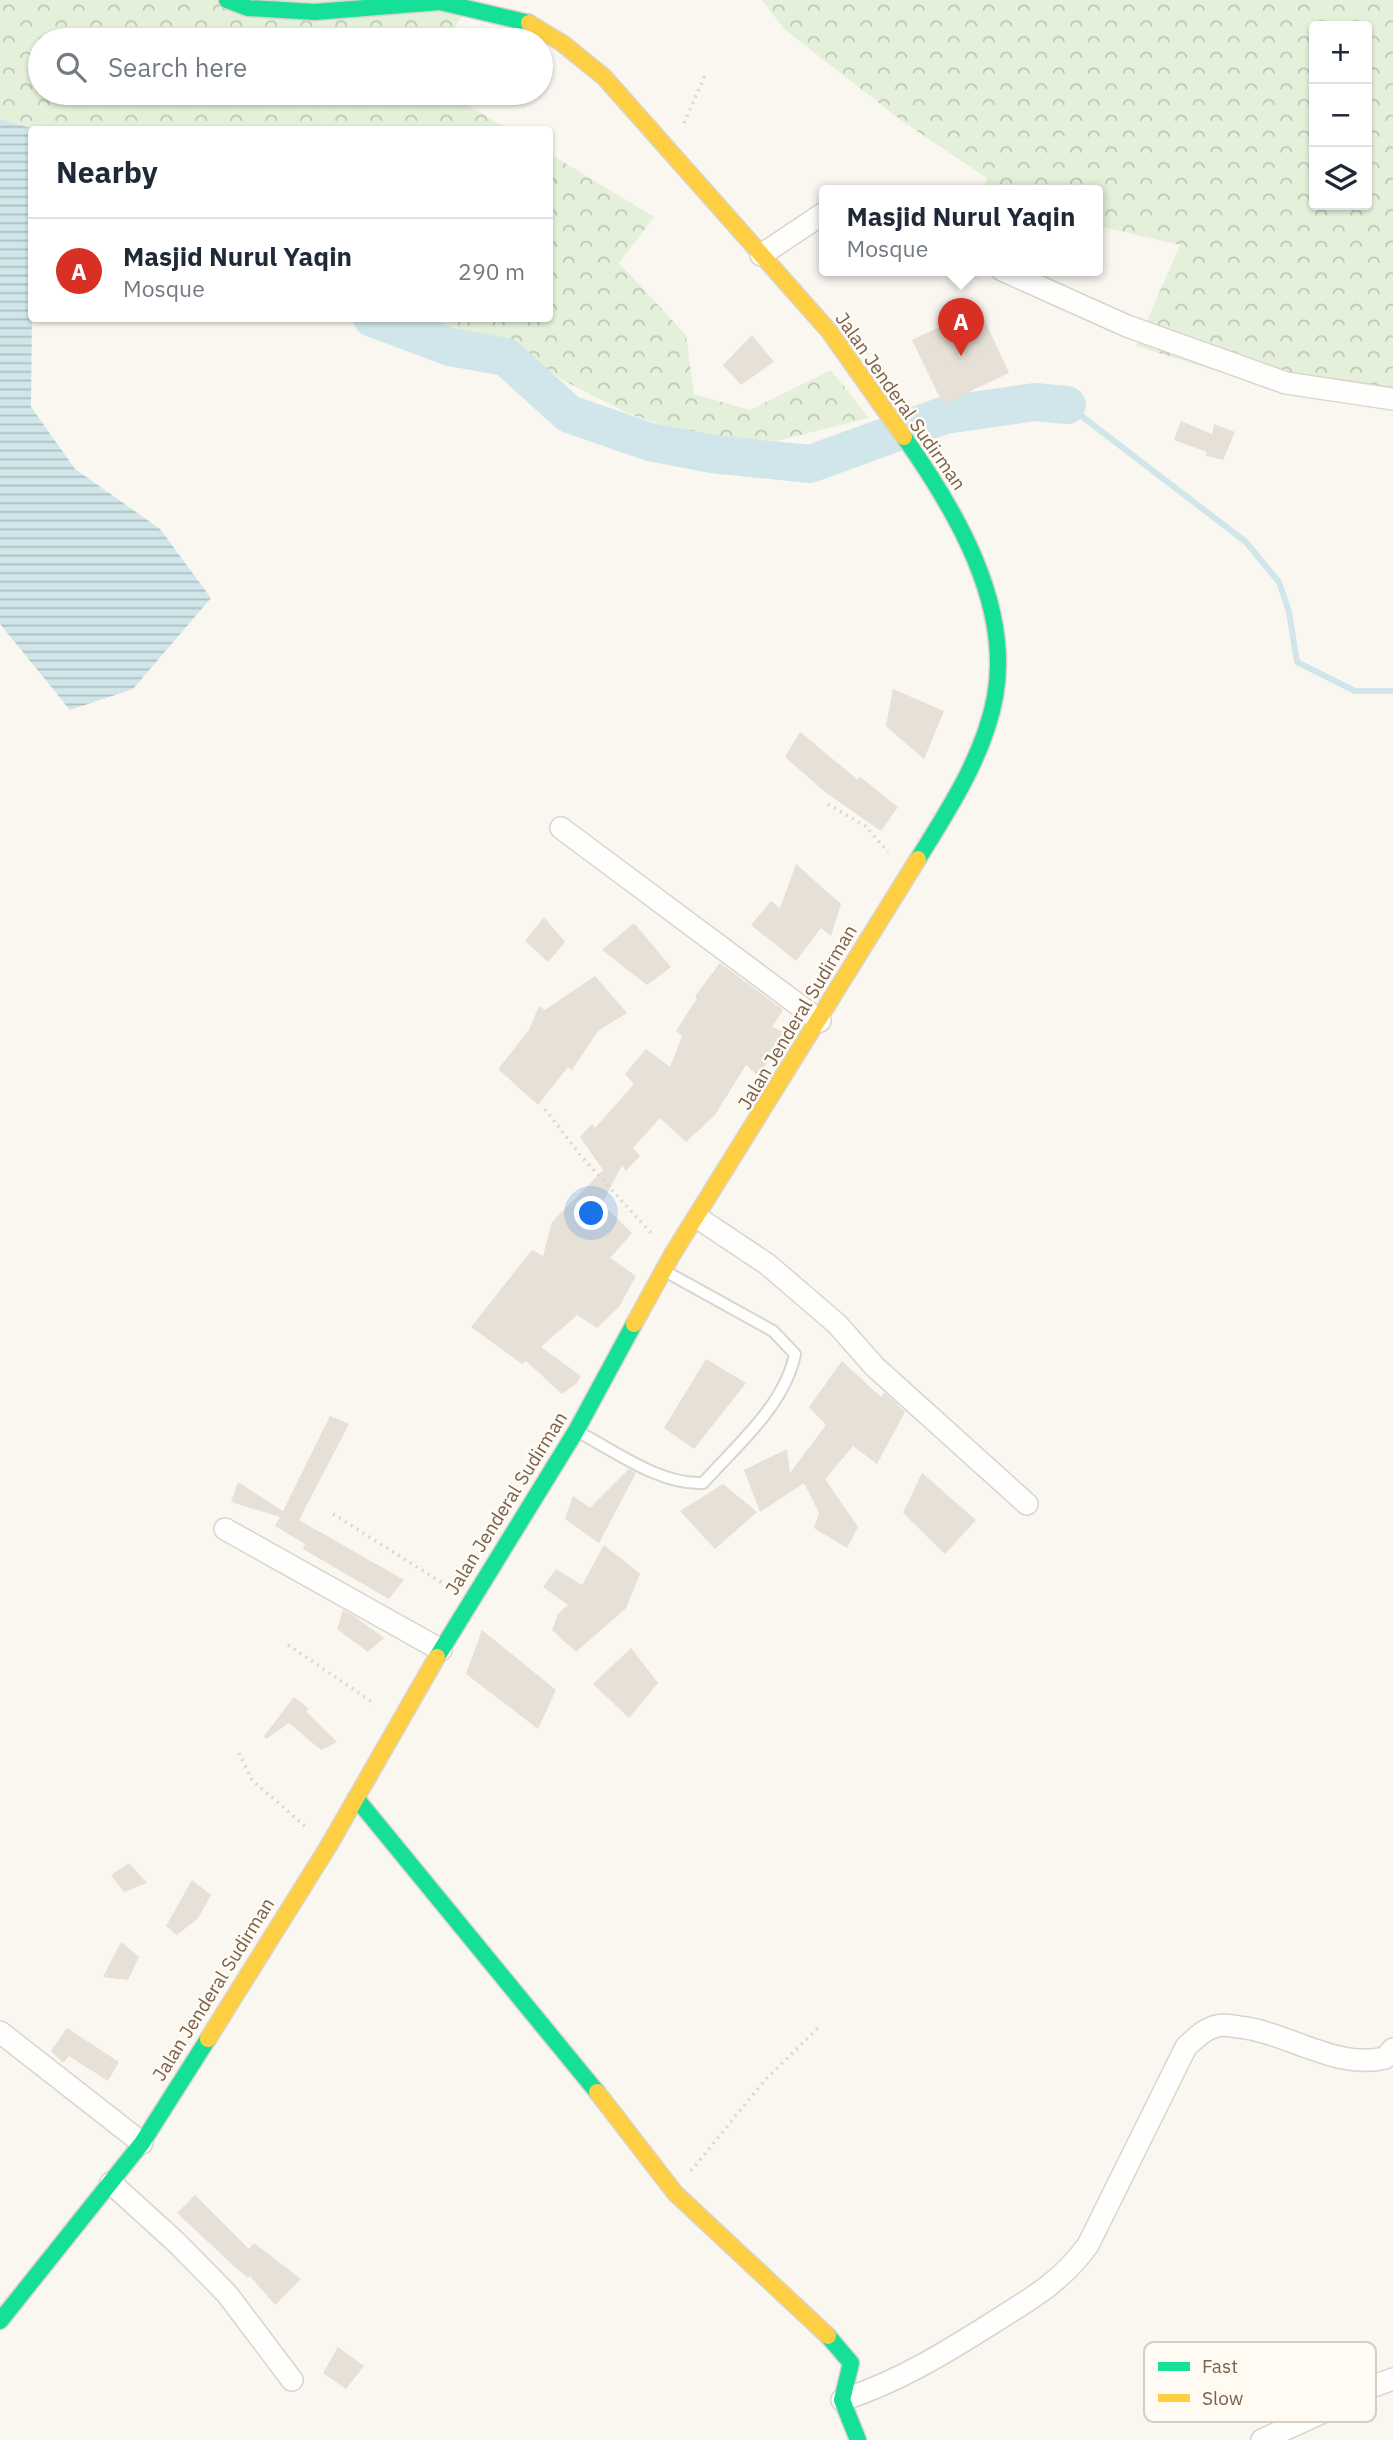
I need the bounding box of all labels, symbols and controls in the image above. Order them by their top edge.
map controls [1309,21,1372,210]
button: + [1309,21,1372,84]
search box [28,28,553,105]
icon: search [52,48,90,86]
text: Search here [108,50,247,84]
button: − [1309,84,1372,147]
button: layers [1309,147,1372,210]
text: Nearby [56,152,158,191]
popup [819,185,1103,276]
text: Masjid Nurul Yaqin [846,199,1076,233]
text: Mosque [846,233,928,263]
text: Masjid Nurul Yaqin [123,239,352,273]
text: A [71,256,87,286]
text: 290 m [458,256,525,286]
text: Mosque [123,273,205,303]
pin: A [938,298,984,356]
street label: Jalan Jenderal Sudirman [830,307,972,495]
street label: Jalan Jenderal Sudirman [732,920,862,1114]
your location [574,1196,608,1230]
street label: Jalan Jenderal Sudirman [440,1407,572,1599]
street label: Jalan Jenderal Sudirman [147,1893,279,2085]
legend [1144,2342,1376,2422]
text: Fast [1202,2354,1238,2378]
text: Slow [1202,2386,1243,2410]

